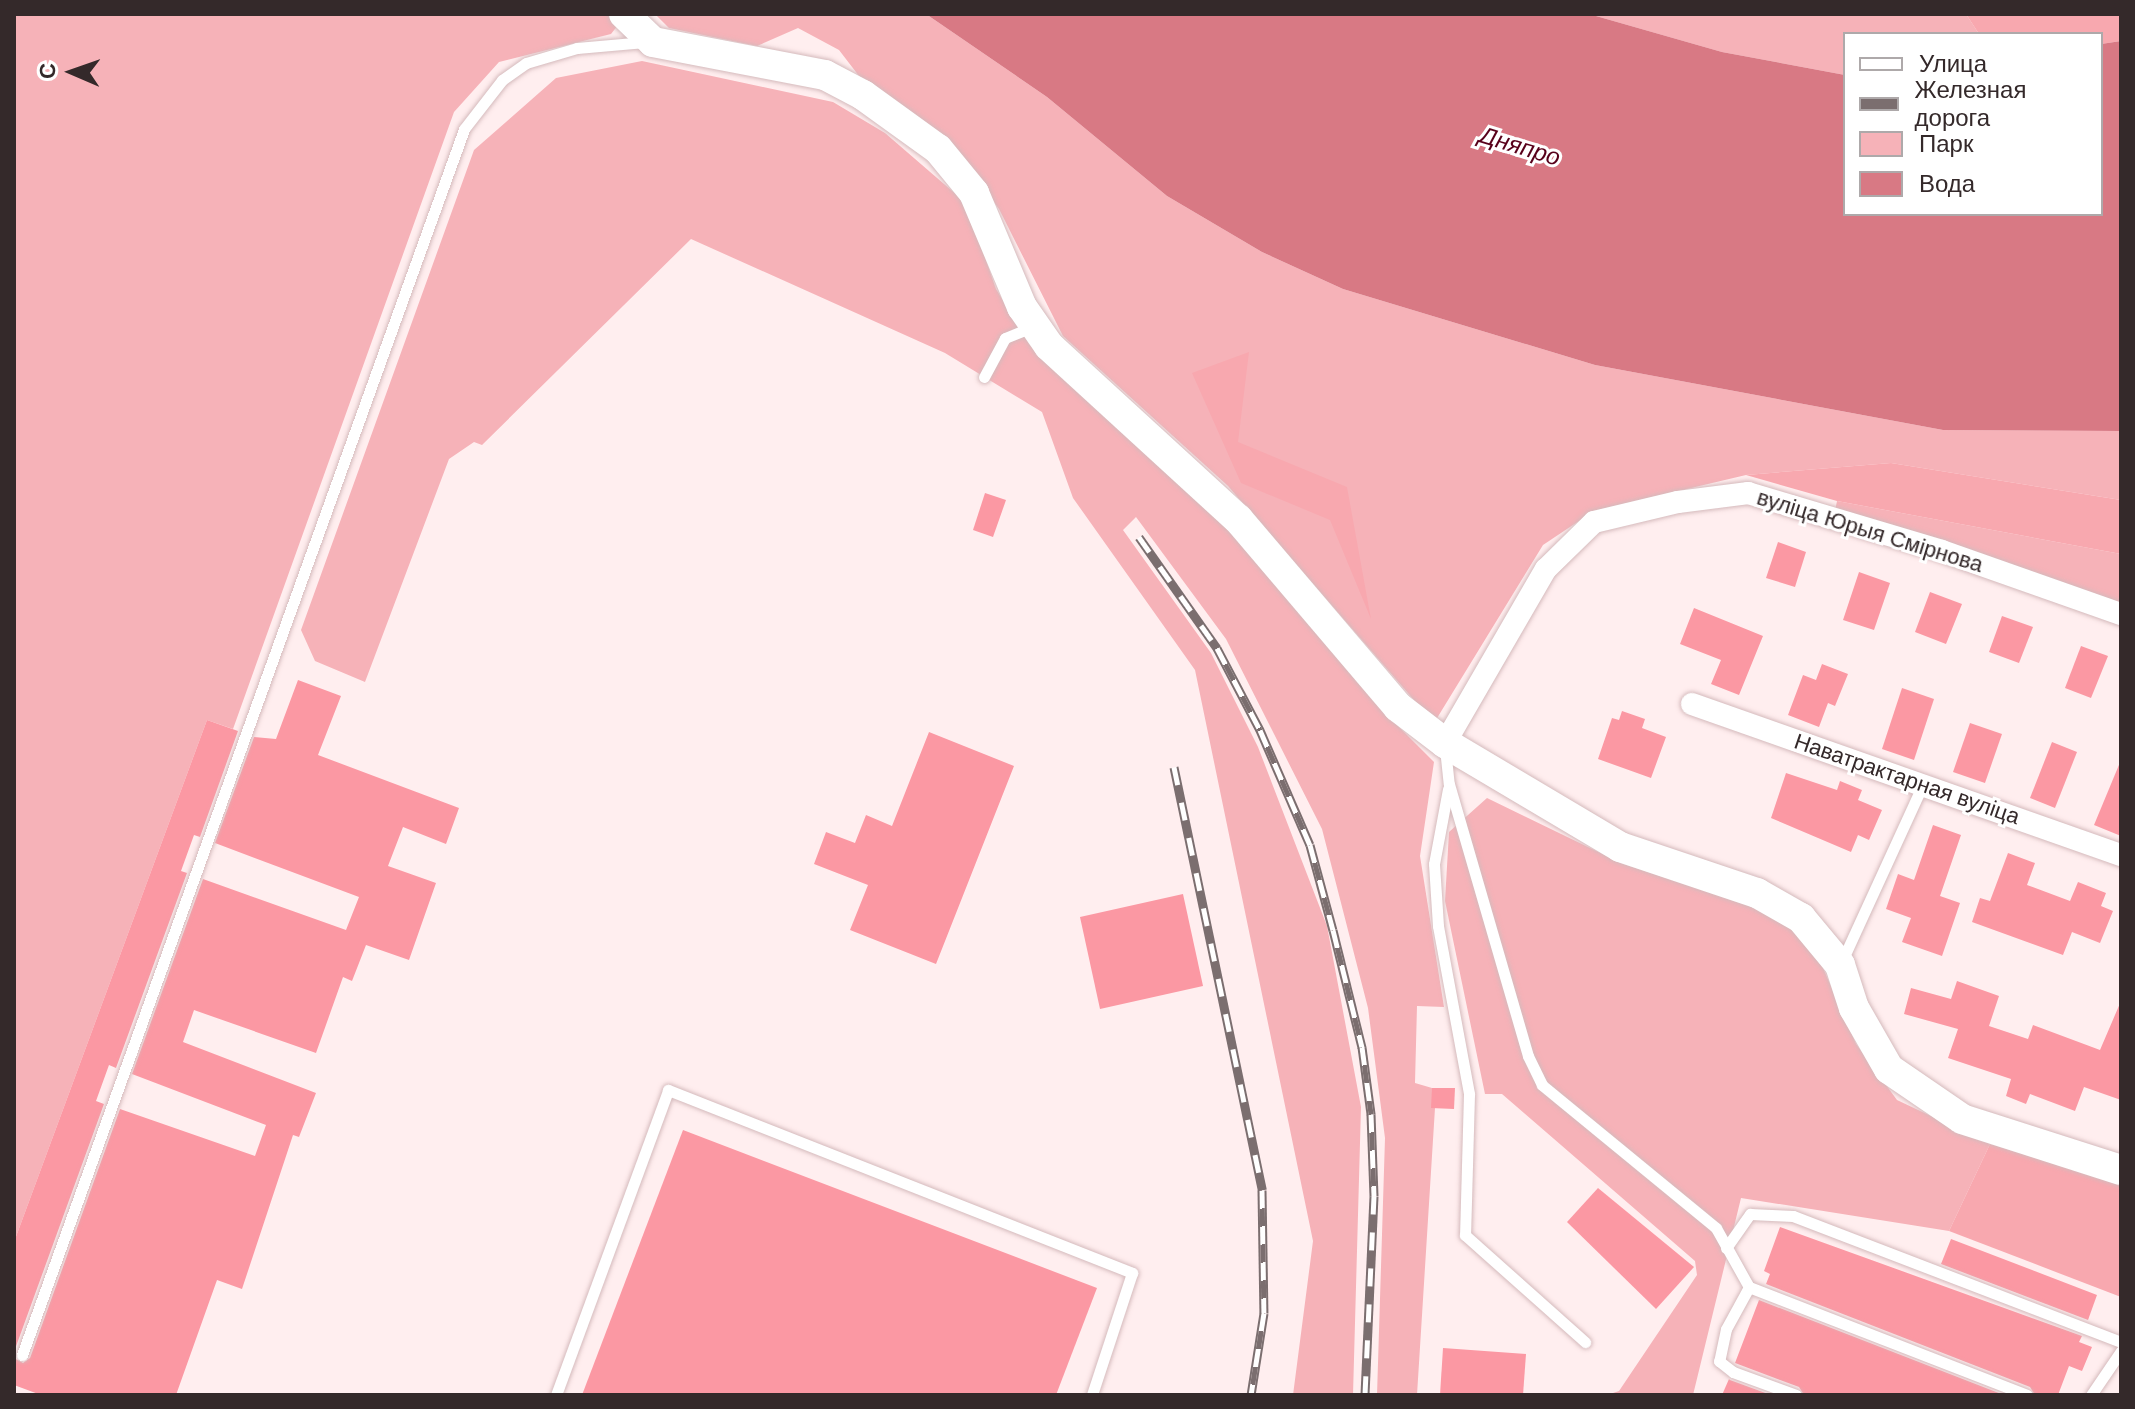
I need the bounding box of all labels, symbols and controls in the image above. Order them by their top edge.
north arrow [32,32,112,112]
legend [1843,32,2103,216]
text: Улица [1919,50,1987,77]
text: С [35,63,60,80]
text: Железная дорога [1915,76,2026,131]
water label: Дняпро [1476,120,1564,172]
text: Парк [1919,130,1973,157]
text: Вода [1919,170,1975,197]
street label: вуліца Юрыя Смірнова [1754,484,1986,578]
street label: Наватрактарная вуліца [1791,728,2023,830]

